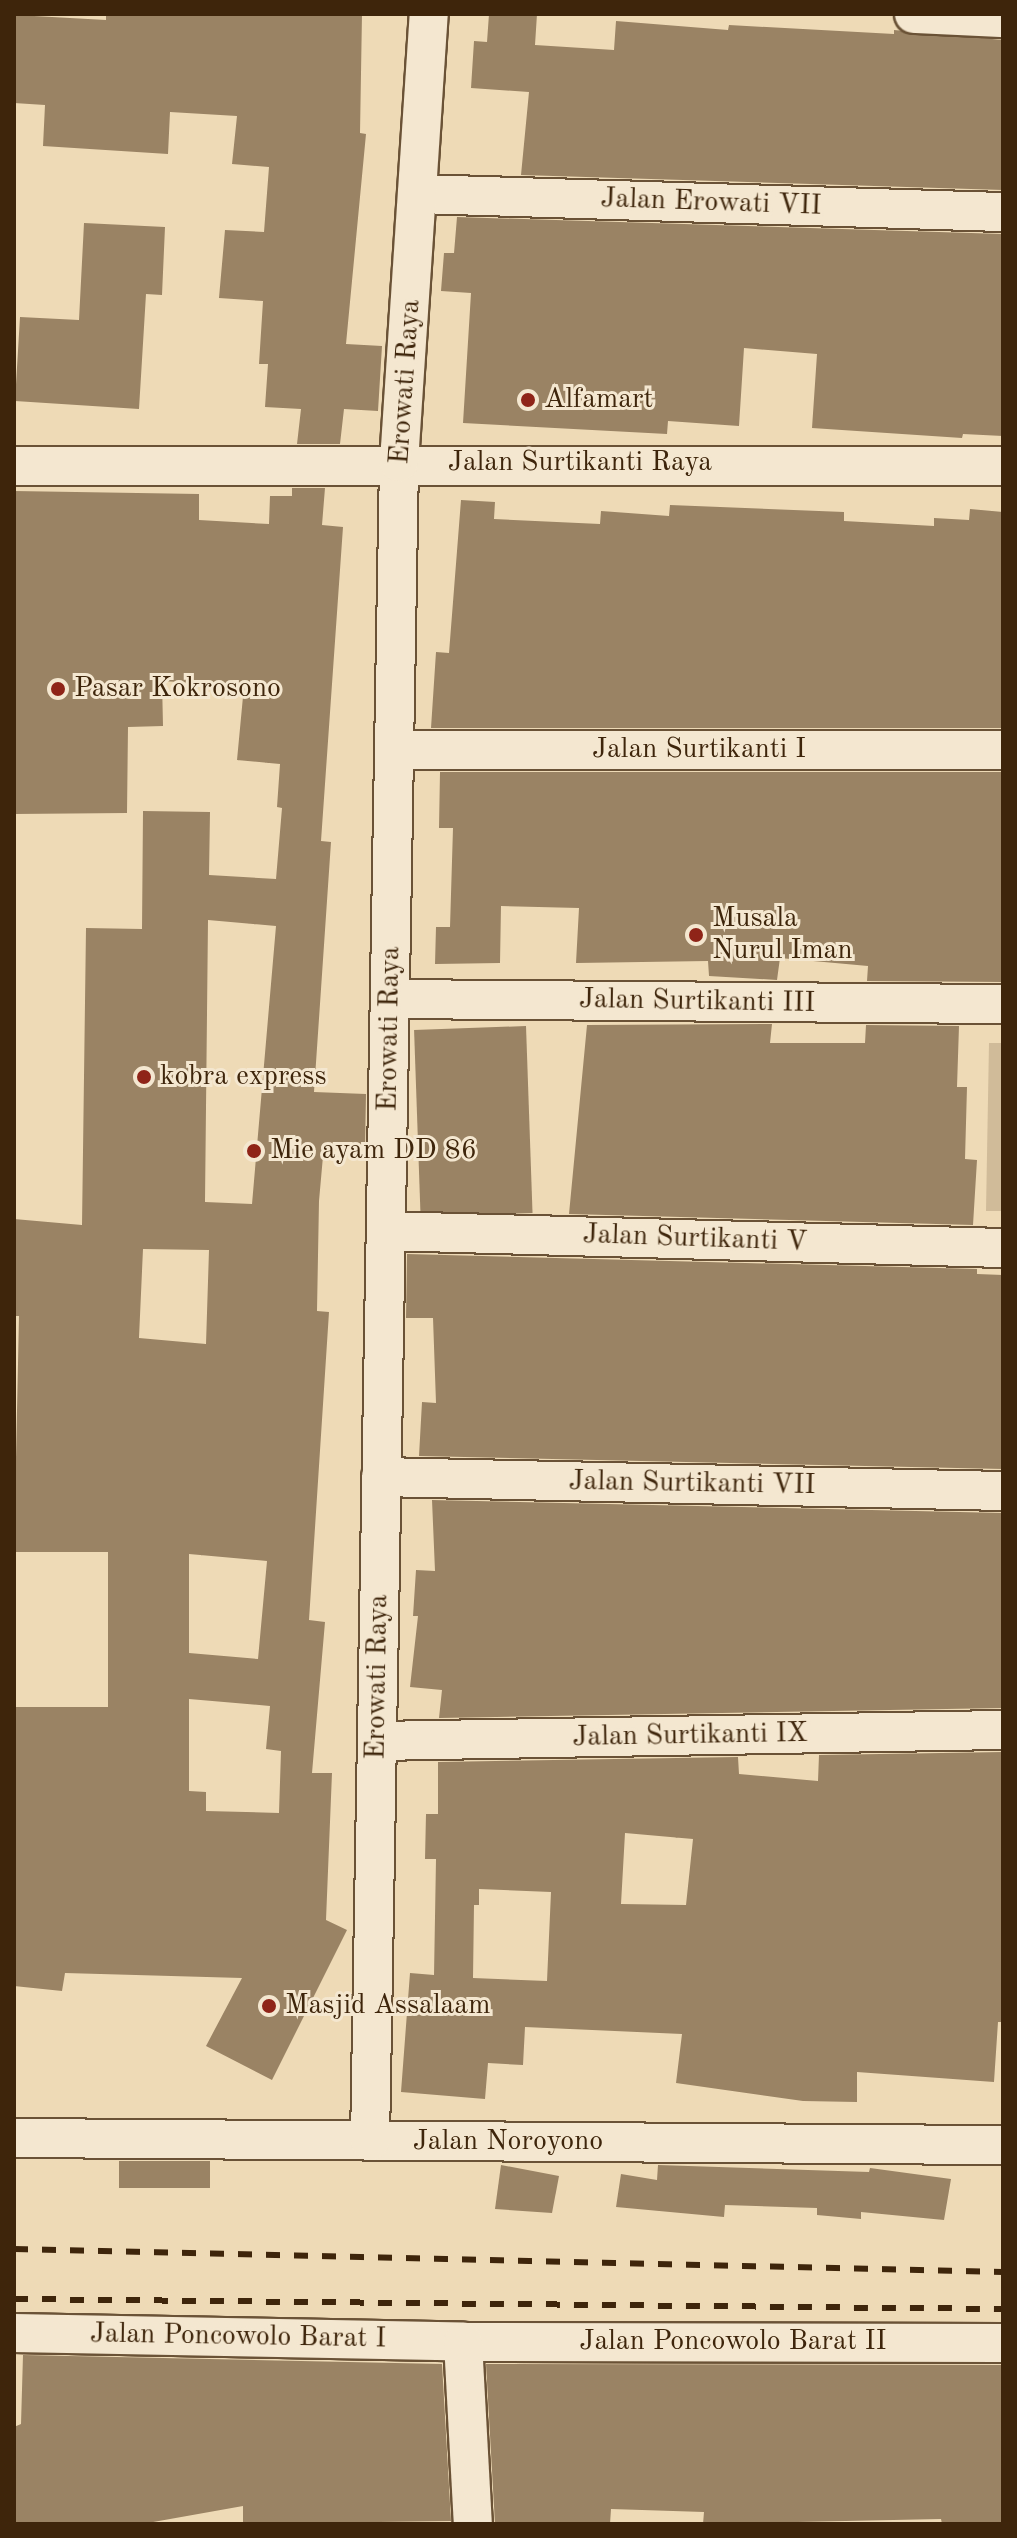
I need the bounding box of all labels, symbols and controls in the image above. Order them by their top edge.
street label: Jalan Erowati VII [600,182,822,224]
street label: Erowati Raya [383,298,429,466]
place label: Alfamart [544,383,653,417]
marker: Alfamart [519,391,537,409]
street label: Jalan Surtikanti Raya [448,446,712,480]
place label: Pasar Kokrosono [74,672,281,706]
marker: Pasar Kokrosono [49,680,67,698]
street label: Jalan Surtikanti I [592,733,806,767]
place label: Musala Nurul Iman [712,902,853,968]
marker: Musala Nurul Iman [687,926,705,944]
street label: Erowati Raya [372,946,408,1112]
street label: Jalan Surtikanti III [579,983,815,1021]
place label: kobra express [160,1060,327,1094]
marker: kobra express [135,1068,153,1086]
place label: Mie ayam DD 86 [270,1134,477,1168]
marker: Mie ayam DD 86 [245,1142,263,1160]
street label: Jalan Surtikanti V [582,1218,808,1260]
street label: Jalan Surtikanti VII [568,1465,816,1503]
street label: Erowati Raya [360,1594,396,1760]
street label: Jalan Surtikanti IX [572,1717,808,1755]
place label: Masjid Assalaam [285,1989,490,2023]
marker: Masjid Assalaam [260,1997,278,2015]
street label: Jalan Noroyono [413,2125,603,2159]
street label: Jalan Poncowolo Barat I [90,2318,386,2356]
street label: Jalan Poncowolo Barat II [579,2325,887,2359]

